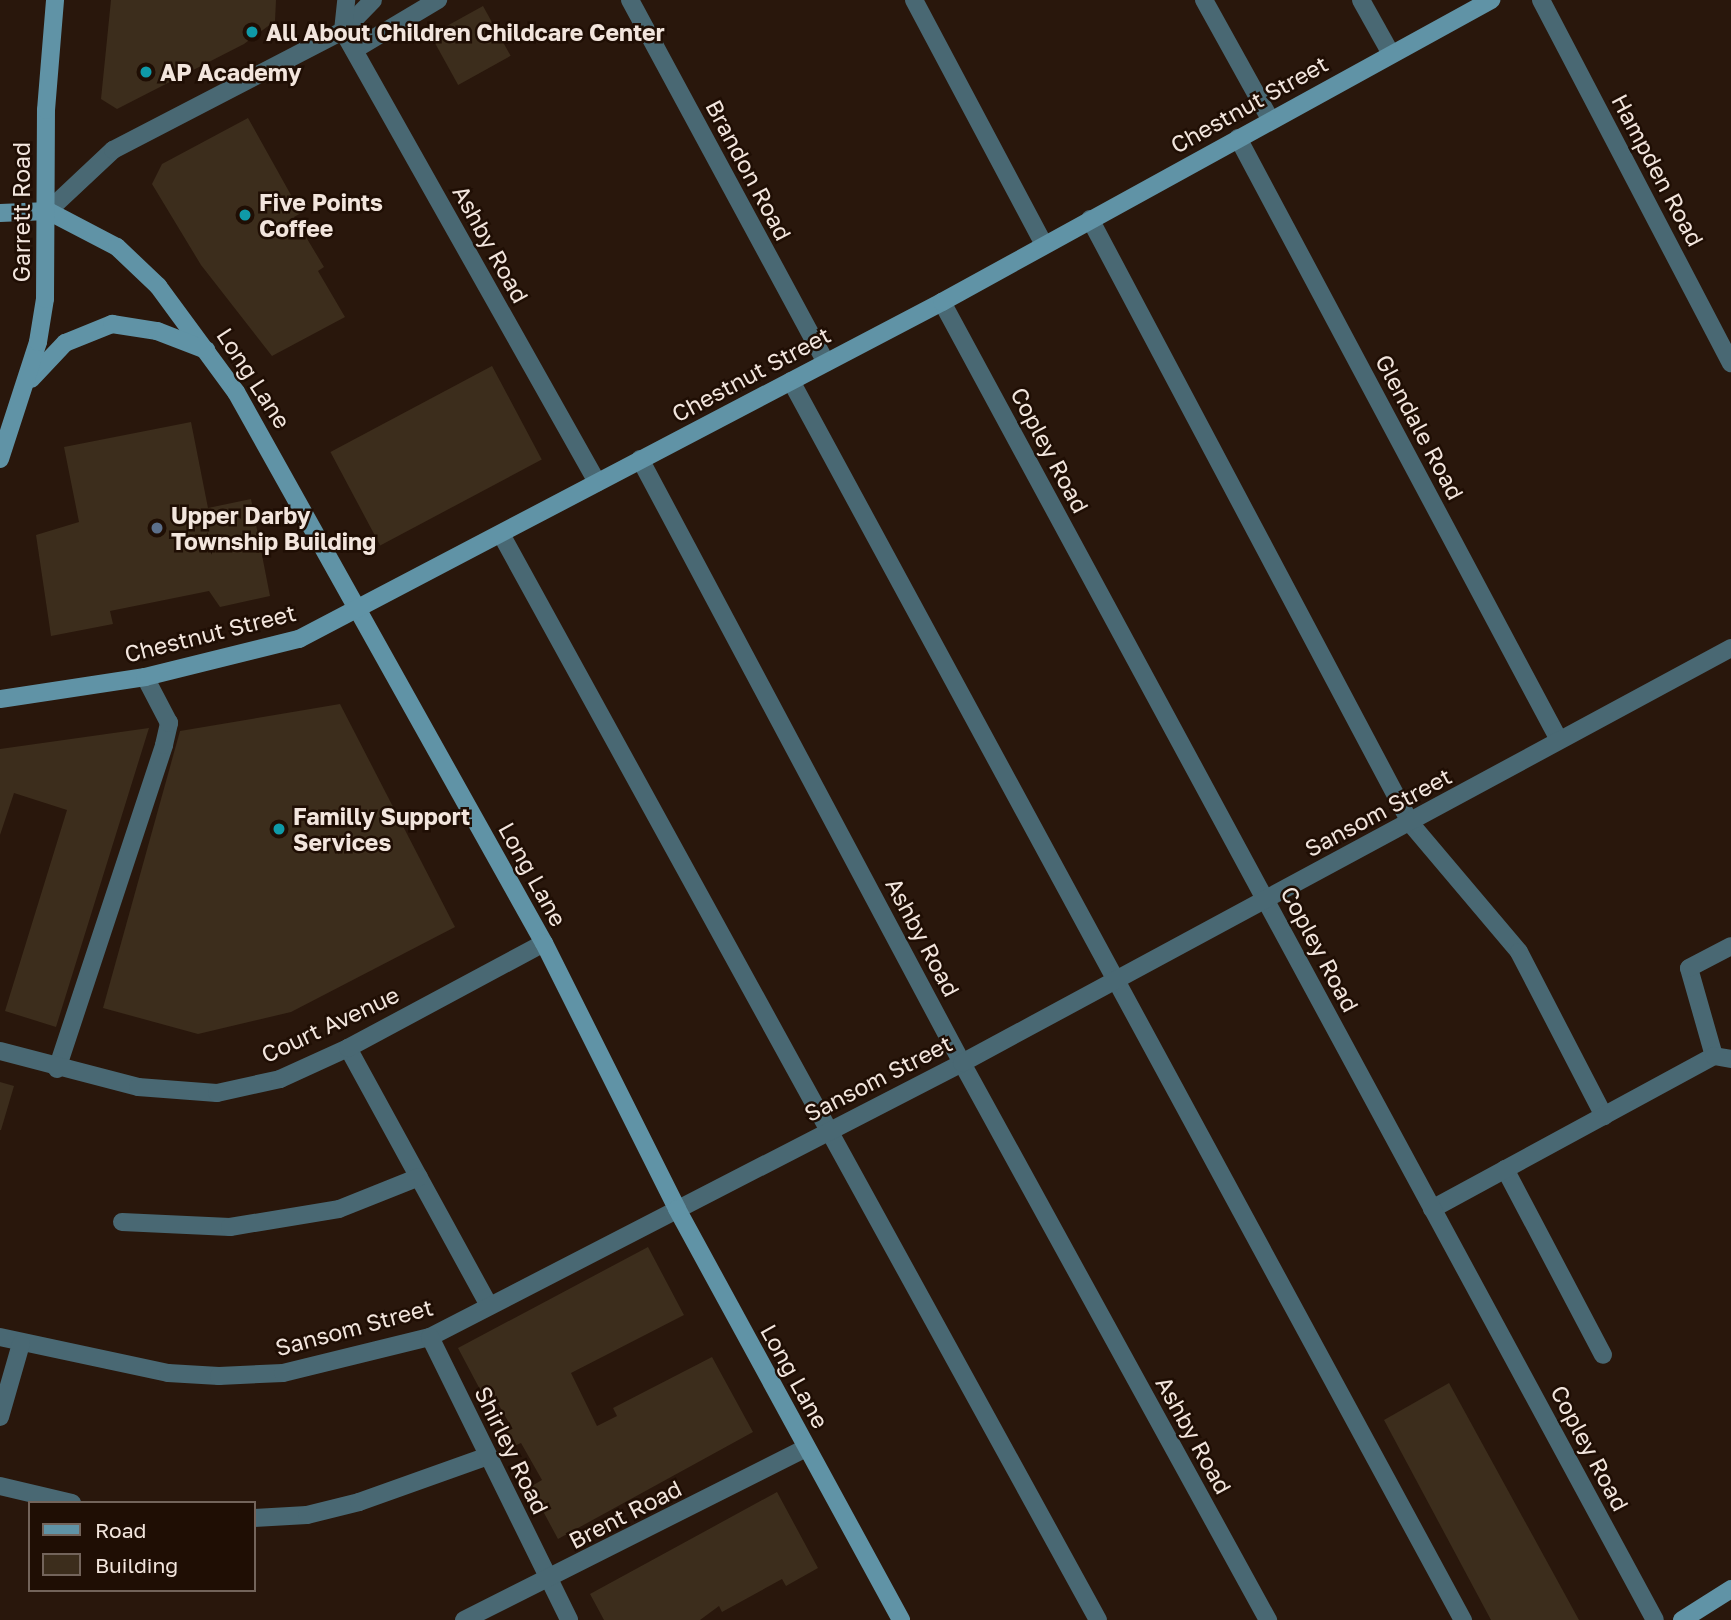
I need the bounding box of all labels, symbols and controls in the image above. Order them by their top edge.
place label: All About Children Childcare Center [266,18,665,46]
marker: All About Children Childcare Center [244,24,260,40]
street label: Chestnut Street [1166,49,1332,159]
place label: AP Academy [160,58,301,86]
marker: AP Academy [138,64,154,80]
street label: Hampden Road [1606,89,1710,251]
street label: Brandon Road [700,95,798,245]
street label: Garrett Road [7,142,35,282]
street label: Ashby Road [447,180,535,308]
place label: Five Points Coffee [259,188,383,242]
marker: Five Points Coffee [237,207,253,223]
street label: Chestnut Street [667,321,835,427]
street label: Long Lane [211,322,297,434]
street label: Glendale Road [1370,350,1470,504]
street label: Copley Road [1005,382,1095,518]
place label: Upper Darby Township Building [171,501,376,555]
marker: Upper Darby Township Building [149,520,165,536]
street label: Chestnut Street [121,598,299,668]
street label: Sansom Street [1300,762,1456,862]
place label: Familly Support Services [293,802,470,856]
street label: Long Lane [493,817,573,931]
marker: Familly Support Services [271,821,287,837]
street label: Ashby Road [880,873,966,1001]
street label: Copley Road [1275,881,1365,1017]
street label: Court Avenue [257,980,403,1068]
street label: Sansom Street [800,1029,956,1127]
street label: Sansom Street [272,1293,436,1361]
street label: Long Lane [755,1319,835,1433]
street label: Ashby Road [1150,1371,1238,1499]
street label: Copley Road [1545,1380,1635,1516]
street label: Shirley Road [469,1381,555,1519]
street label: Brent Road [564,1474,686,1554]
legend [28,1501,256,1592]
text: Road [95,1517,146,1543]
text: Building [95,1552,178,1578]

